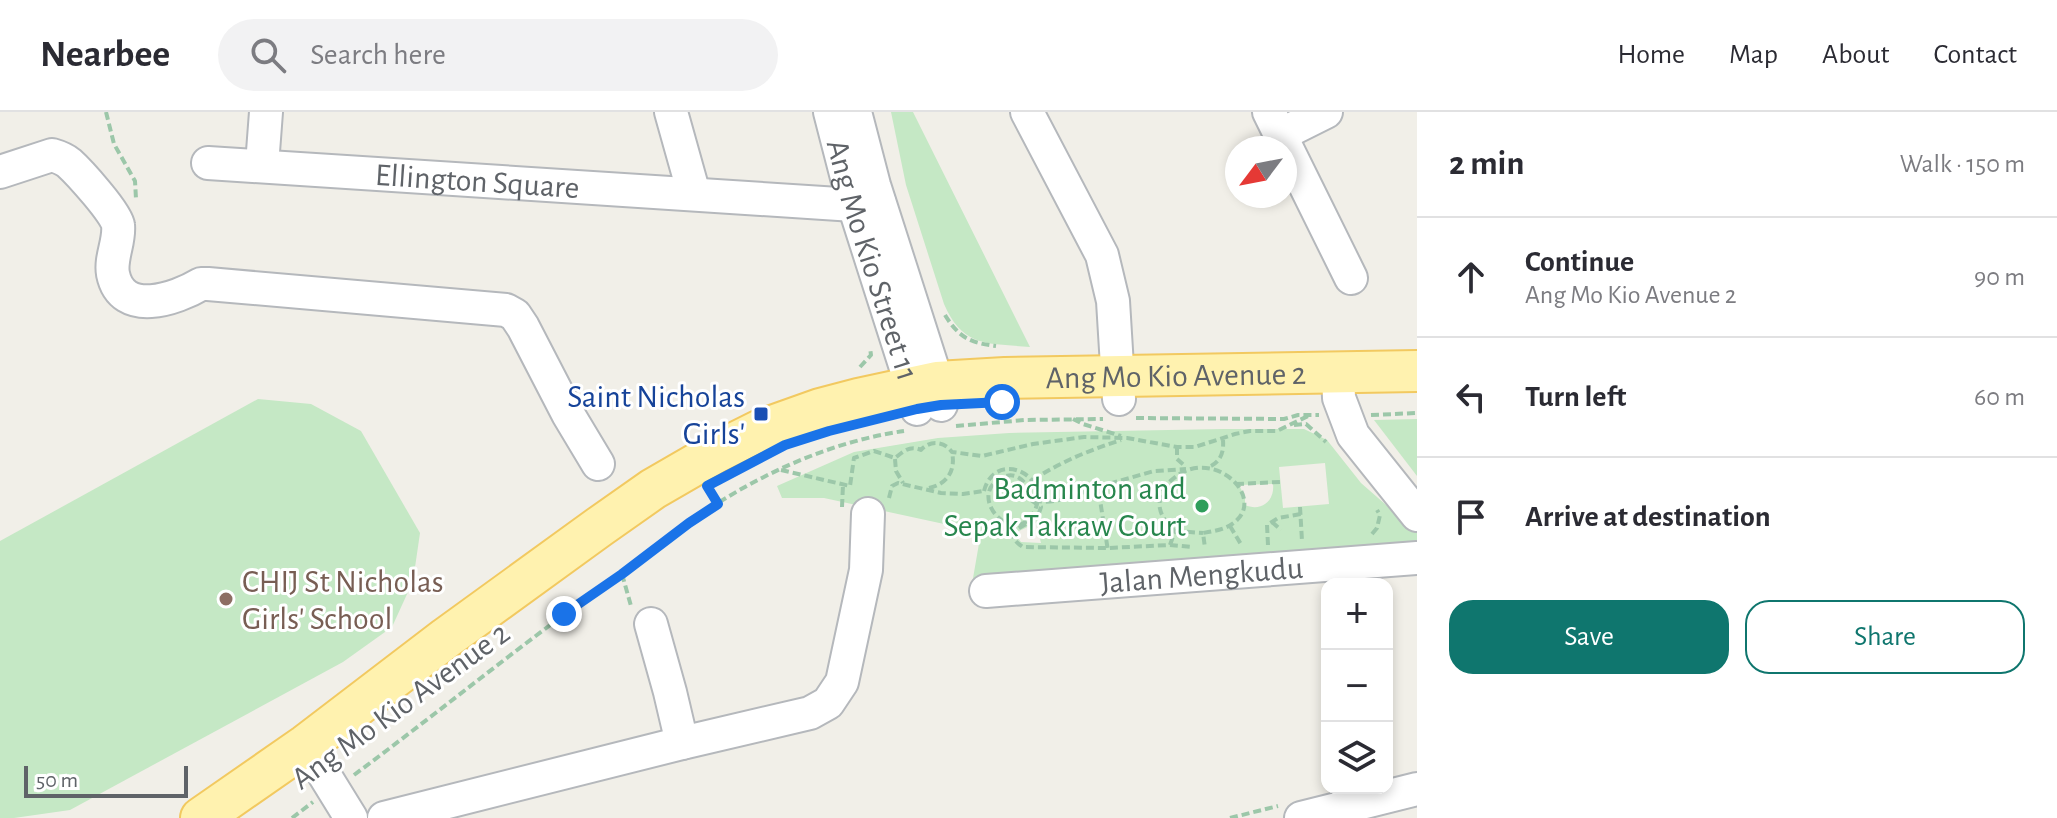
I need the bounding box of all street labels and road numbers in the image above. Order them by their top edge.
street label: Ang Mo Kio Street 11 [821,136,924,385]
street label: Ellington Square [374,159,581,204]
street label: Ang Mo Kio Avenue 2 [1045,358,1306,394]
street label: Jalan Mengkudu [1099,552,1304,599]
street label: Ang Mo Kio Avenue 2 [286,616,515,795]

